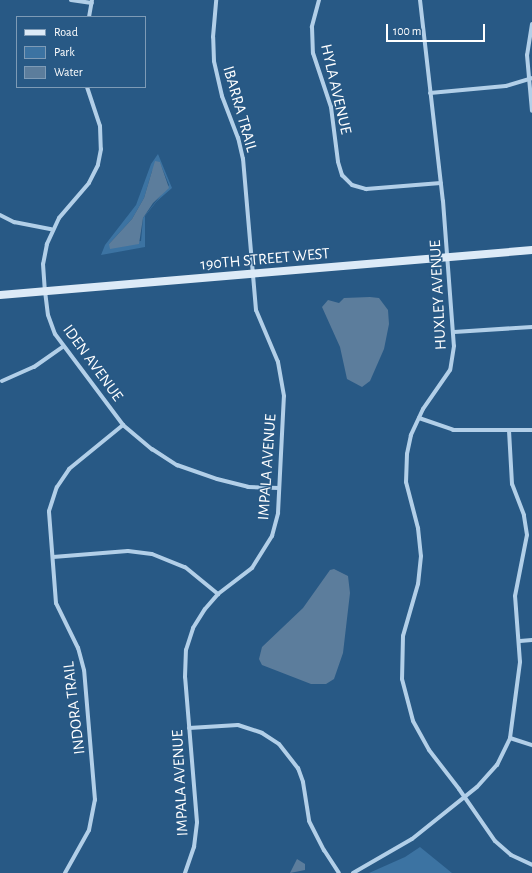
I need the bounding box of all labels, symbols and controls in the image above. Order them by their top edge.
legend [16,16,146,88]
scale bar [388,16,487,42]
text: 100 m [393,25,421,37]
text: Road [54,26,78,38]
street label: HYLA AVENUE [316,42,356,136]
text: Park [54,46,75,58]
street label: IBARRA TRAIL [219,64,261,154]
text: Water [54,66,83,78]
street label: HUXLEY AVENUE [426,239,450,351]
street label: 190TH STREET WEST [199,244,331,274]
street label: IDEN AVENUE [59,321,127,405]
street label: IMPALA AVENUE [254,413,280,521]
street label: INDORA TRAIL [59,660,89,756]
street label: IMPALA AVENUE [168,729,192,837]

